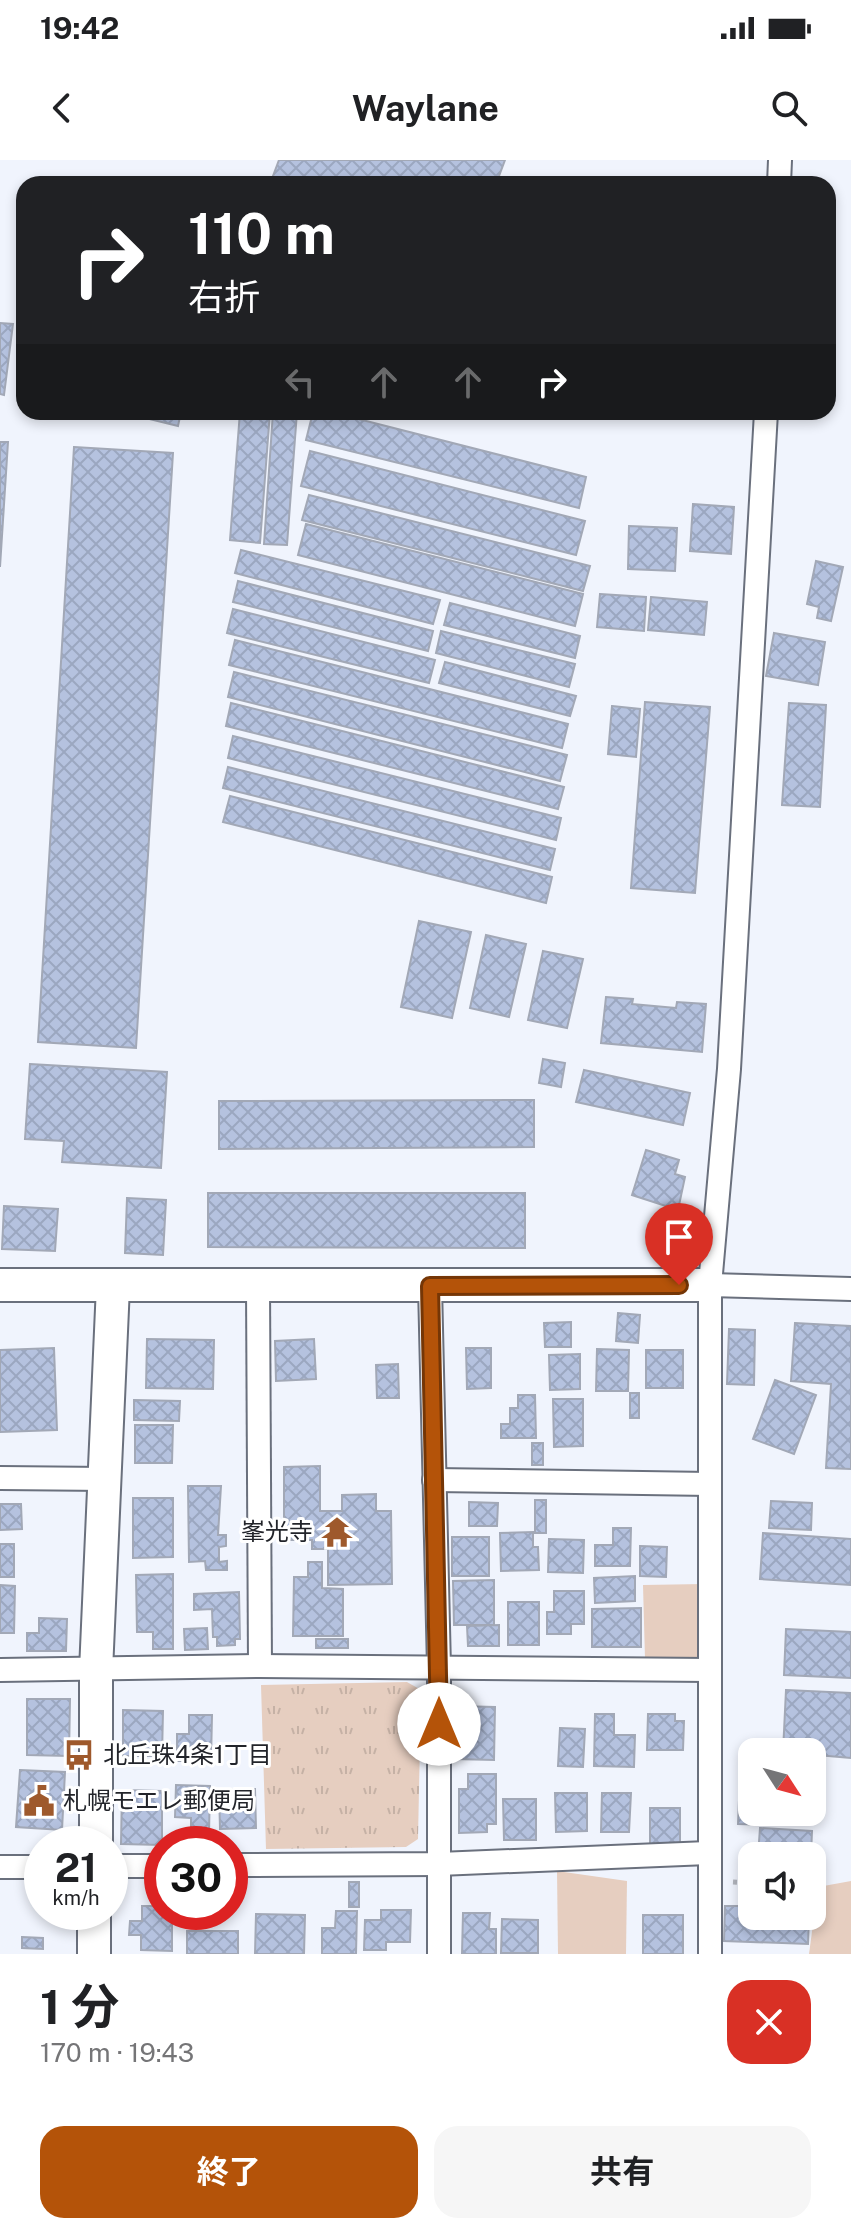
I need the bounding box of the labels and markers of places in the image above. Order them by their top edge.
pin [645,1203,713,1285]
temple icon: 峯光寺 [320,1515,354,1549]
place label: 峯光寺 [241,1517,313,1545]
bus stop icon: 北丘珠4条1丁目 [62,1738,96,1772]
place label: 北丘珠4条1丁目 [103,1740,272,1768]
public building icon: 札幌モエレ郵便局 [22,1784,56,1818]
place label: 札幌モエレ郵便局 [63,1786,255,1814]

